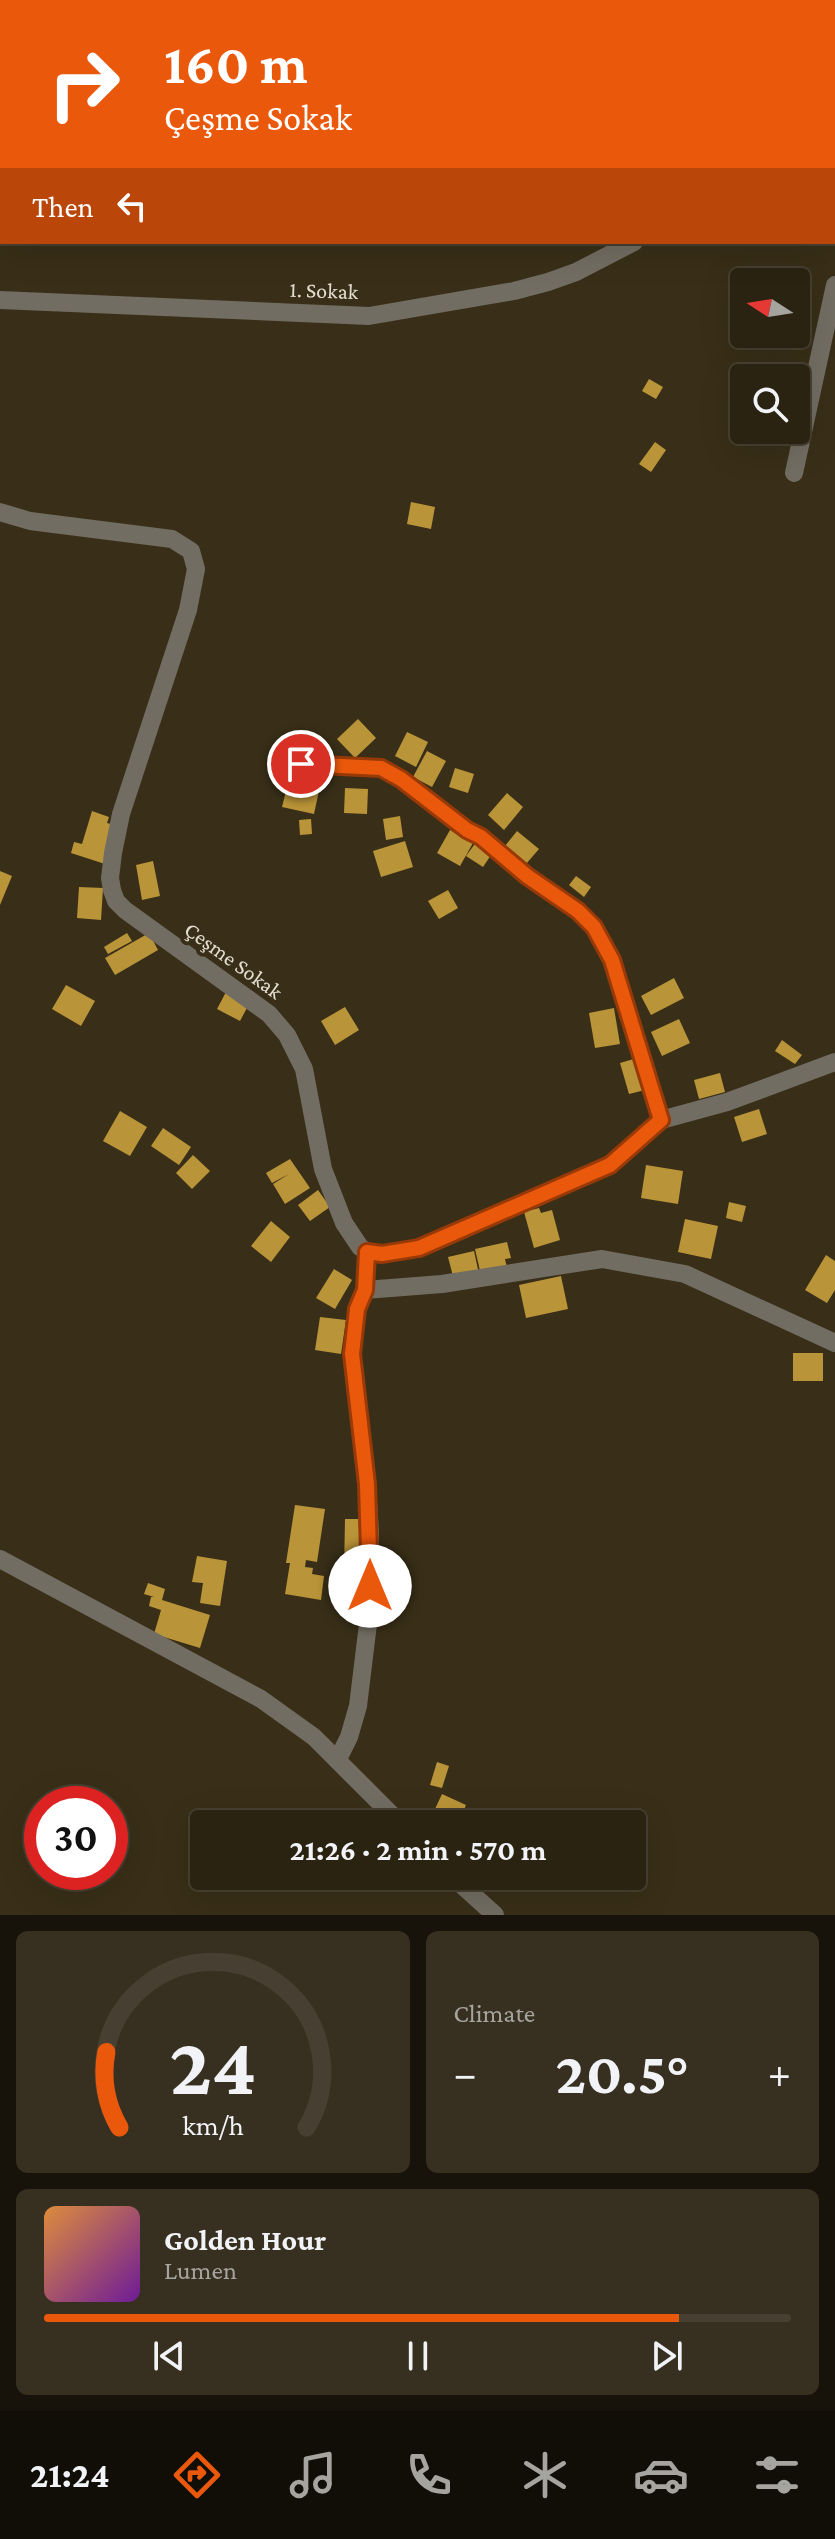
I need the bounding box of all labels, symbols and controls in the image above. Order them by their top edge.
icon: right [32,32,136,136]
text: 160 m [164,33,308,95]
text: Çeşme Sokak [164,98,352,138]
icon: left [110,184,154,228]
text: Then [32,190,94,223]
north arrow [730,268,810,348]
map controls [730,268,810,444]
street label: 1. Sokak [289,277,359,304]
button: search [730,364,810,444]
pin [267,730,335,798]
icon: arrive [279,742,323,786]
street label: Çeşme Sokak [180,917,288,1005]
position arrow [328,1544,412,1628]
speed limit sign: 30 [24,1786,128,1890]
text: 21:26 · 2 min · 570 m [290,1833,546,1866]
text: Climate [454,1999,535,2028]
text: 24 [169,2019,256,2112]
text: 20.5° [555,2039,689,2106]
text: − [454,2049,477,2097]
text: + [768,2049,791,2097]
text: km/h [182,2109,244,2141]
text: Golden Hour [164,2223,326,2256]
text: Lumen [164,2256,237,2285]
icon: previous [147,2334,191,2378]
icon: pause [396,2334,440,2378]
icon: next [645,2334,689,2378]
icon: directions [169,2447,225,2503]
icon: music [285,2447,341,2503]
icon: phone [401,2447,457,2503]
icon: climate [517,2447,573,2503]
icon: car [633,2447,689,2503]
icon: filters [749,2447,805,2503]
text: 21:24 [30,2455,110,2495]

